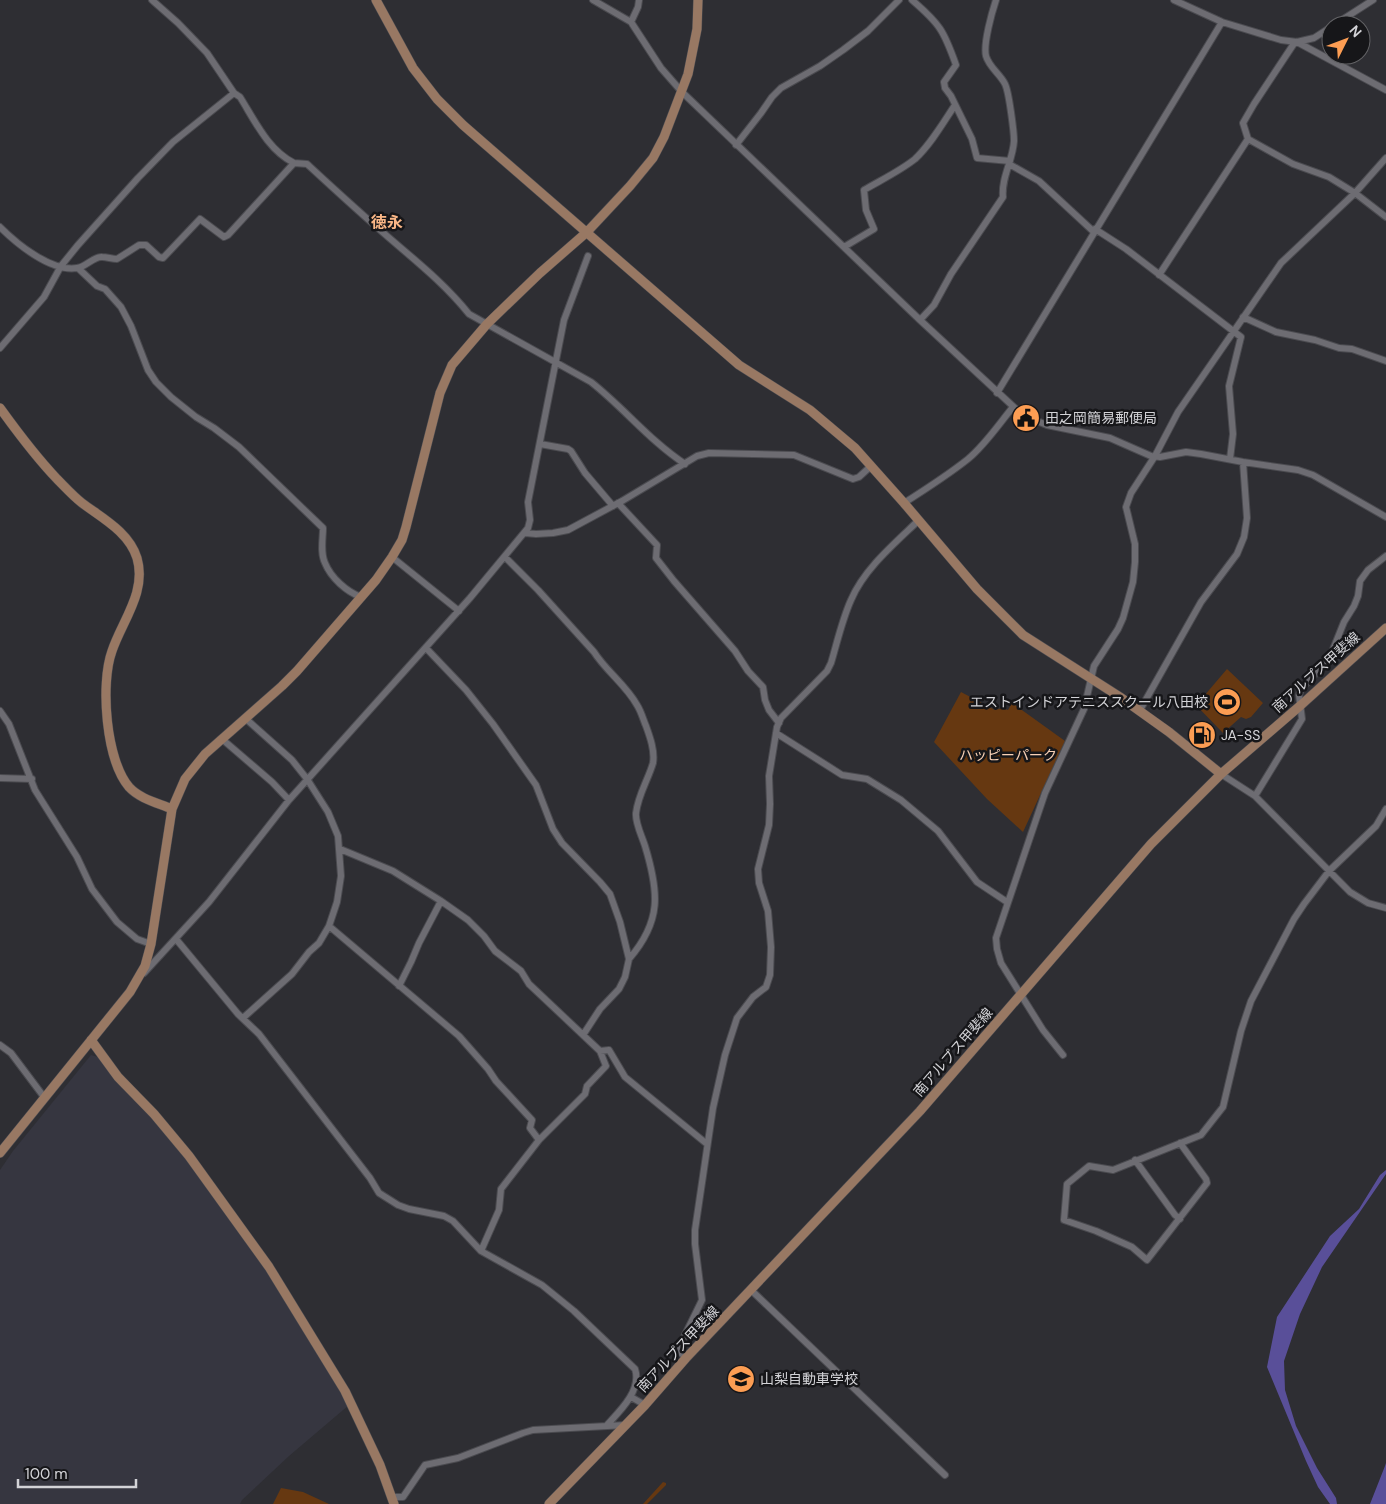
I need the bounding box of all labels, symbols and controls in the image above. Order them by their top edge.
north arrow [1321,15,1371,65]
text: N [1346,21,1366,41]
district label: 徳永 [371,212,403,233]
public building icon: 田之岡簡易郵便局 [1011,403,1041,433]
place label: 田之岡簡易郵便局 [1045,409,1157,427]
street label: 南アルプス甲斐線 [1268,628,1364,716]
sports icon: エストインドアテニススクール八田校 [1212,687,1242,717]
place label: エストインドアテニススクール八田校 [970,693,1208,711]
fuel station icon: JA-SS [1187,720,1217,750]
place label: JA-SS [1221,726,1260,744]
park label: ハッピーパーク [959,746,1057,764]
street label: 南アルプス甲斐線 [910,1004,996,1100]
street label: 南アルプス甲斐線 [633,1302,723,1396]
school or university icon: 山梨自動車学校 [726,1364,756,1394]
place label: 山梨自動車学校 [760,1370,858,1388]
scale bar [18,1456,135,1488]
text: 100 m [25,1464,68,1484]

